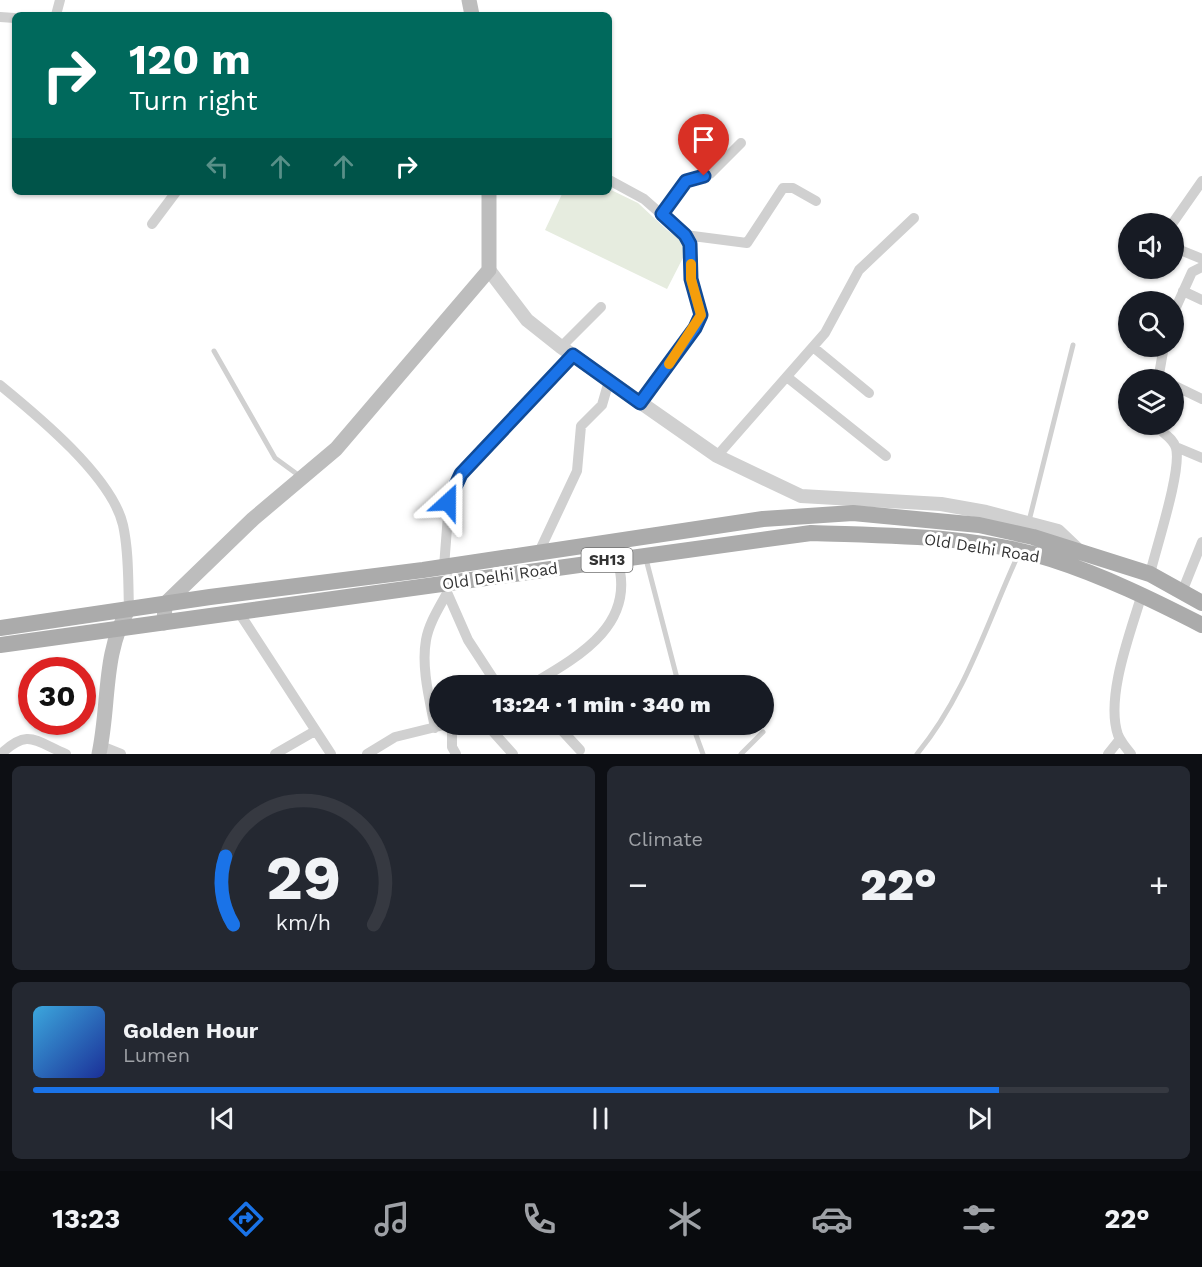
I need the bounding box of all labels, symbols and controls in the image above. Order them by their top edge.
text: 120 m [129,35,251,84]
icon: right [30,36,108,114]
text: Turn right [129,85,258,117]
pin [678,114,729,176]
icon: arrive [687,123,720,156]
icon: left [201,150,234,183]
icon: ahead [264,150,297,183]
icon: ahead [327,150,360,183]
icon: right [390,150,423,183]
map controls [1118,213,1184,435]
button: sound [1118,213,1184,279]
button: search [1118,291,1184,357]
button: layers [1118,369,1184,435]
position arrow [416,470,480,534]
street label: Old Delhi Road [923,529,1041,567]
road number: SH13 [582,548,632,572]
street label: Old Delhi Road [441,558,559,594]
speed limit sign: 30 [18,657,96,735]
text: 13:24 · 1 min · 340 m [492,692,711,717]
text: Climate [628,827,703,851]
text: 29 [266,841,341,914]
text: 22° [860,858,937,911]
text: − [628,865,648,904]
text: + [1149,865,1169,904]
text: km/h [276,910,331,935]
text: Golden Hour [123,1018,258,1043]
text: Lumen [123,1043,190,1067]
icon: previous [206,1102,239,1135]
icon: pause [584,1102,617,1135]
icon: next [963,1102,996,1135]
icon: directions [225,1198,267,1240]
icon: music [371,1198,413,1240]
icon: phone [518,1198,560,1240]
icon: climate [664,1198,706,1240]
icon: car [811,1198,853,1240]
icon: filters [958,1198,1000,1240]
text: 13:23 [52,1203,120,1235]
text: 22° [1104,1203,1150,1235]

